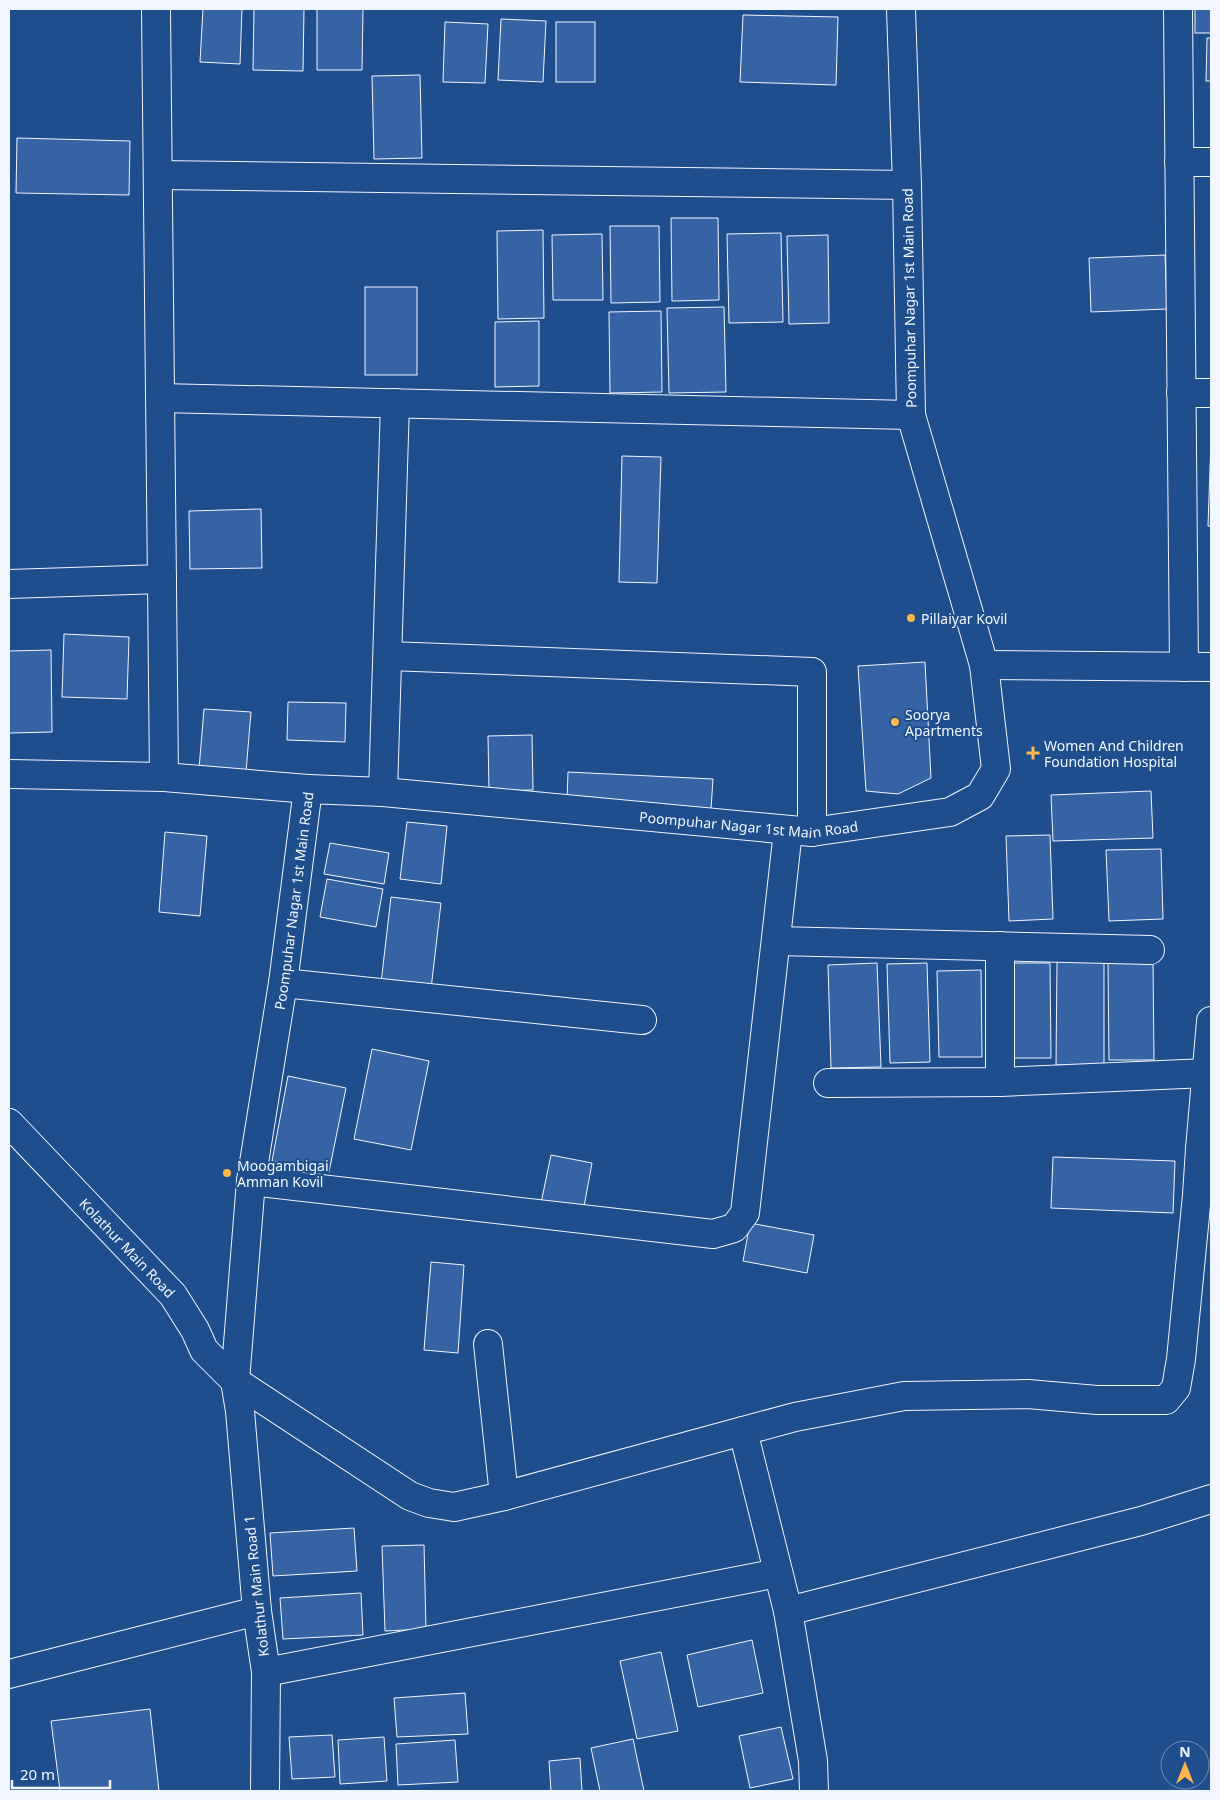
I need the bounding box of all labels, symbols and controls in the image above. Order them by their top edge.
street label: Poompuhar Nagar 1st Main Road [898,188,920,408]
place label: Pillaiyar Kovil [921,609,1007,628]
marker: Pillaiyar Kovil [905,612,917,624]
place label: Soorya Apartments [905,705,983,740]
marker: Soorya Apartments [889,716,901,728]
place label: Women And Children Foundation Hospital [1044,736,1184,771]
marker: Women And Children Foundation Hospital [1026,746,1040,760]
street label: Poompuhar Nagar 1st Main Road [269,790,317,1011]
street label: Poompuhar Nagar 1st Main Road [638,806,859,841]
place label: Moogambigai Amman Kovil [237,1156,329,1191]
marker: Moogambigai Amman Kovil [221,1167,233,1179]
street label: Kolathur Main Road [76,1194,180,1301]
street label: Kolathur Main Road 1 [239,1514,273,1658]
north arrow [1160,1740,1210,1790]
text: N [1179,1742,1191,1761]
scale bar [12,1758,110,1790]
text: 20 m [20,1764,55,1784]

